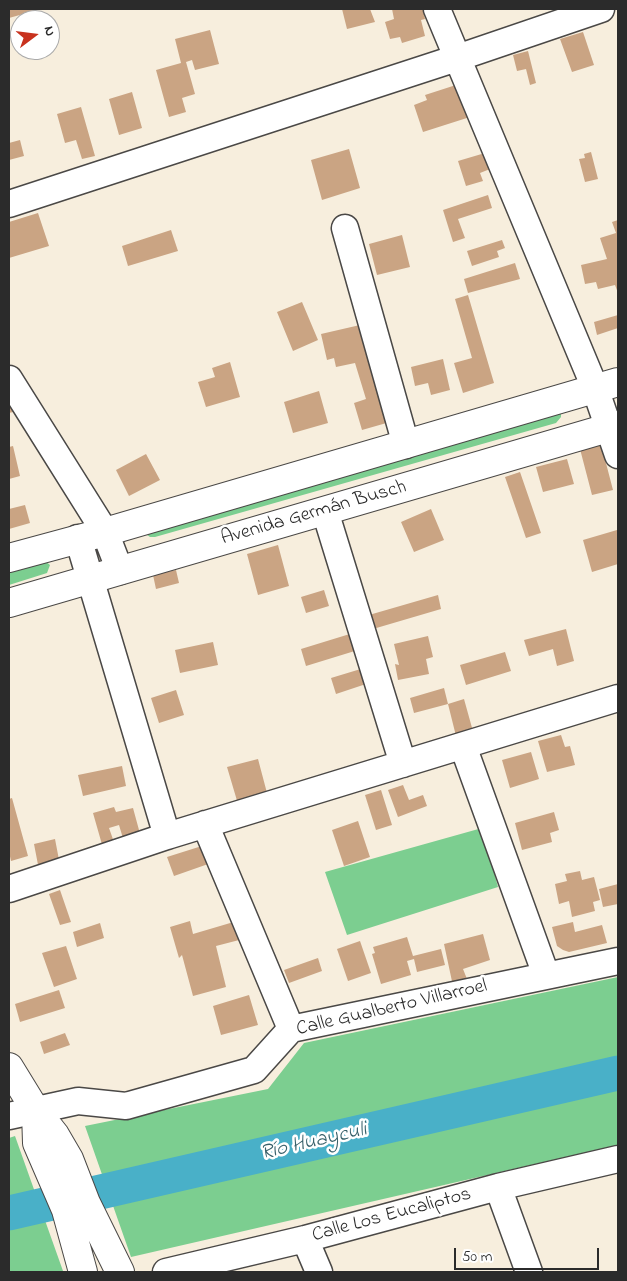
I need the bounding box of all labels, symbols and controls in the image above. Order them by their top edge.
north arrow [10,10,60,60]
text: N [38,24,60,39]
street label: Avenida Germán Busch [219,476,409,552]
street label: Calle Gualberto Villarroel [294,975,490,1043]
water label: Río Huayculi [259,1119,369,1167]
street label: Calle Los Eucaliptos [310,1183,474,1249]
scale bar [457,1238,602,1270]
text: 50 m [462,1246,492,1268]

